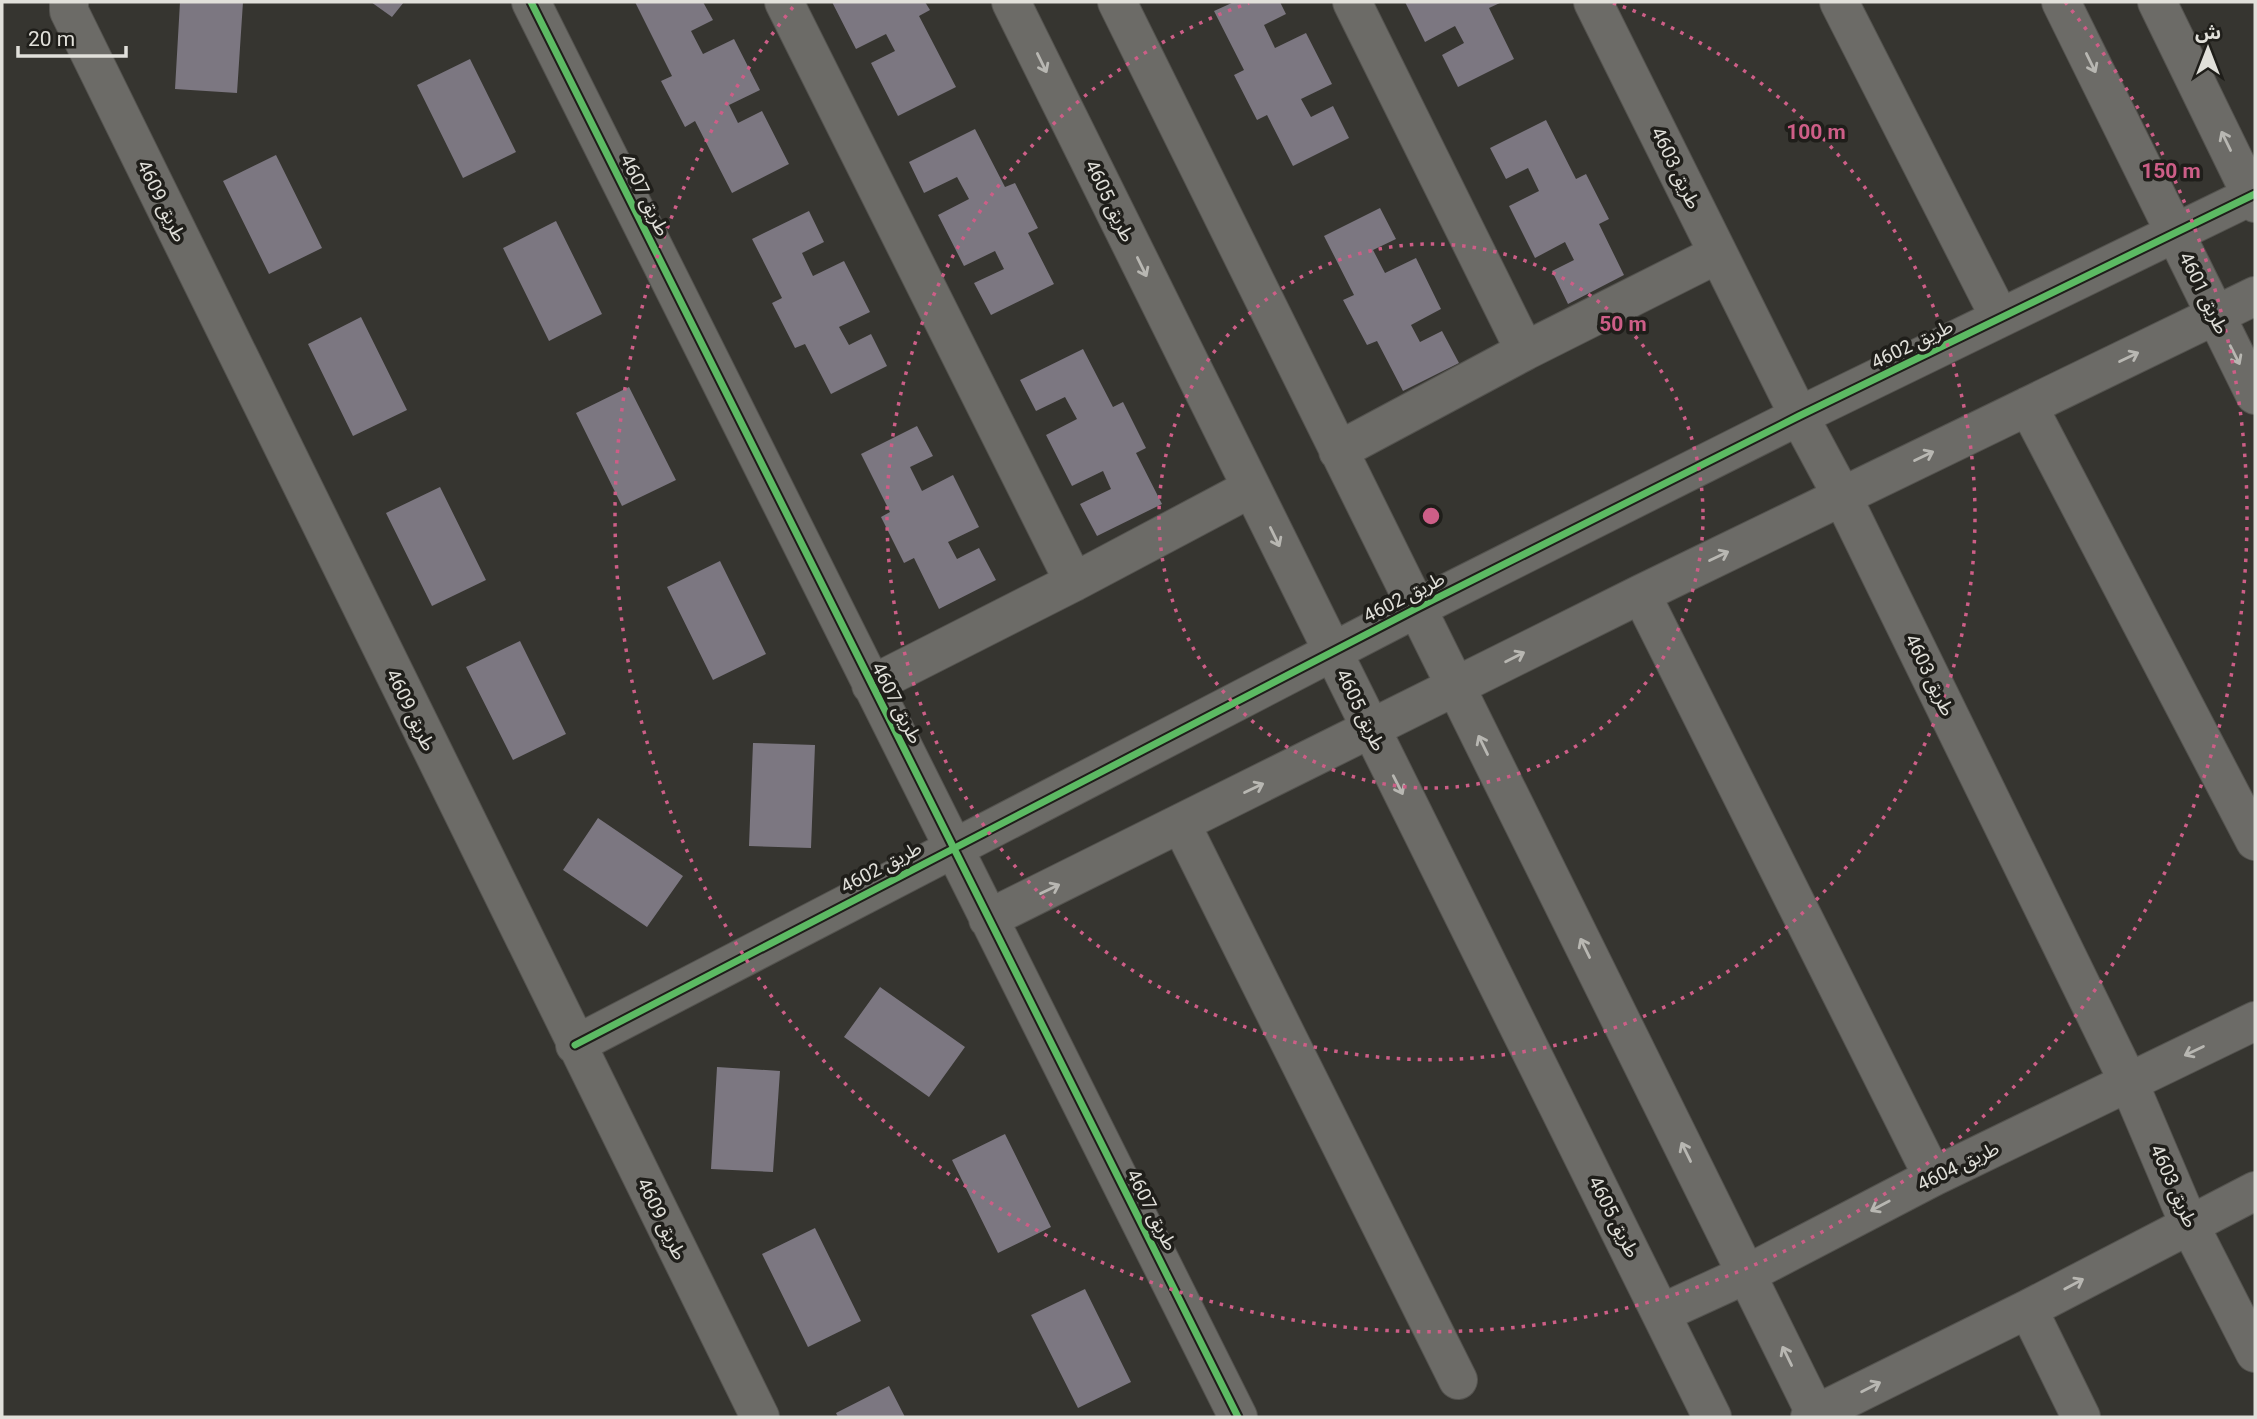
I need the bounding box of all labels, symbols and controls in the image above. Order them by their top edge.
scale bar [18,14,126,58]
north arrow [2173,14,2243,84]
text: ش [2195,21,2221,44]
text: 20 m [28,27,75,51]
one-way arrow [1035,52,1049,73]
one-way arrow [2085,52,2098,73]
text: 100 m [1786,120,1846,144]
street label: طريق 4603 [1646,123,1706,213]
one-way arrow [2218,131,2232,152]
street label: طريق 4607 [615,150,675,240]
street label: طريق 4609 [132,156,192,246]
street label: طريق 4605 [1080,156,1140,246]
text: 150 m [2141,159,2201,183]
street label: طريق 4601 [2174,248,2234,338]
one-way arrow [1136,256,1150,277]
text: 50 m [1599,312,1647,336]
street label: طريق 4602 [1867,314,1957,374]
one-way arrow [2229,344,2242,365]
one-way arrow [2118,350,2139,363]
one-way arrow [1913,449,1934,463]
centre of rings [1419,504,1443,528]
one-way arrow [1269,526,1283,547]
one-way arrow [1708,548,1729,562]
street label: طريق 4602 [1359,567,1449,627]
street label: طريق 4603 [1900,630,1960,720]
one-way arrow [1504,649,1525,663]
street label: طريق 4607 [867,658,927,748]
street label: طريق 4609 [381,665,441,755]
street label: طريق 4605 [1331,665,1391,755]
one-way arrow [1476,735,1490,756]
one-way arrow [1392,774,1405,795]
one-way arrow [1243,781,1264,794]
street label: طريق 4602 [837,836,925,898]
one-way arrow [1039,882,1060,895]
one-way arrow [1577,938,1591,959]
one-way arrow [2184,1045,2205,1059]
street label: طريق 4604 [1913,1136,2003,1196]
street label: طريق 4603 [2146,1141,2203,1231]
one-way arrow [1679,1142,1692,1163]
street label: طريق 4607 [1122,1165,1182,1255]
street label: طريق 4605 [1584,1172,1644,1262]
street label: طريق 4609 [632,1174,692,1264]
one-way arrow [1870,1199,1891,1213]
one-way arrow [2063,1277,2084,1291]
one-way arrow [1779,1346,1793,1367]
one-way arrow [1860,1379,1881,1393]

